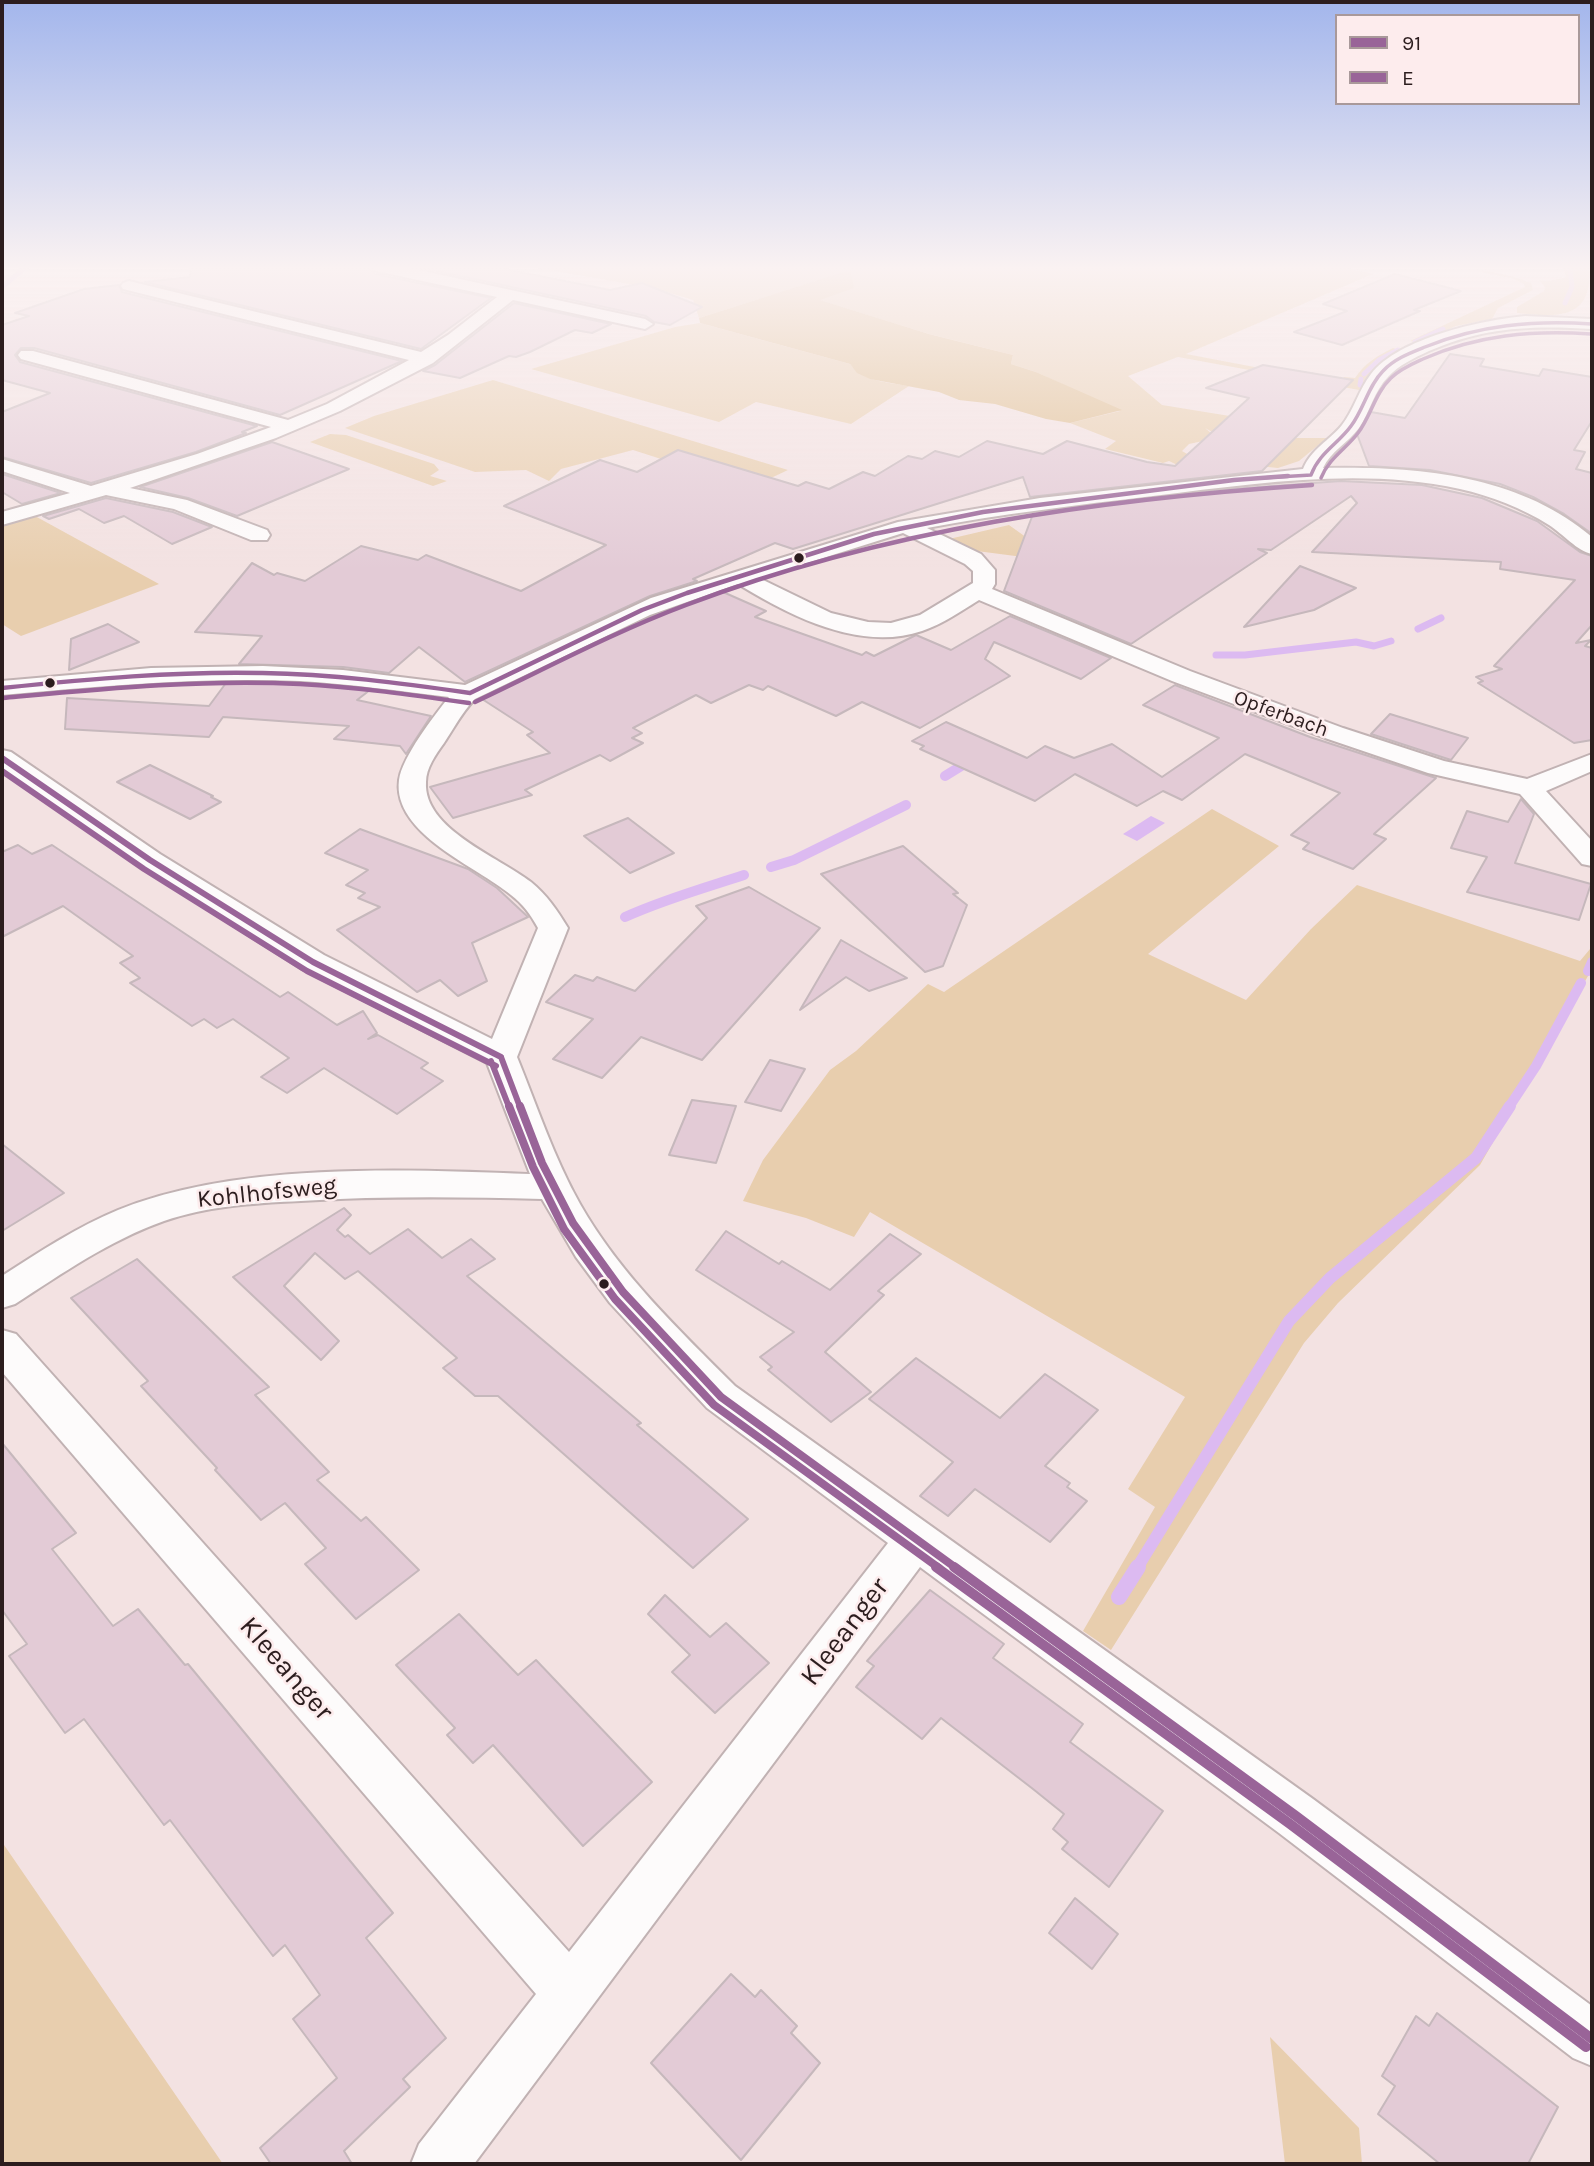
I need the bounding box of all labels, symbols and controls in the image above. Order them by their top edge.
legend [1335,14,1580,105]
text: 91 [1402,31,1421,55]
text: E [1402,66,1414,90]
unlabelled marker [792,551,806,565]
unlabelled marker [43,676,57,690]
street label: Opferbach [1230,685,1332,743]
street label: Kohlhofsweg [196,1171,338,1215]
unlabelled marker [597,1277,611,1291]
street label: Kleeanger [794,1571,896,1693]
street label: Kleeanger [232,1610,340,1728]

